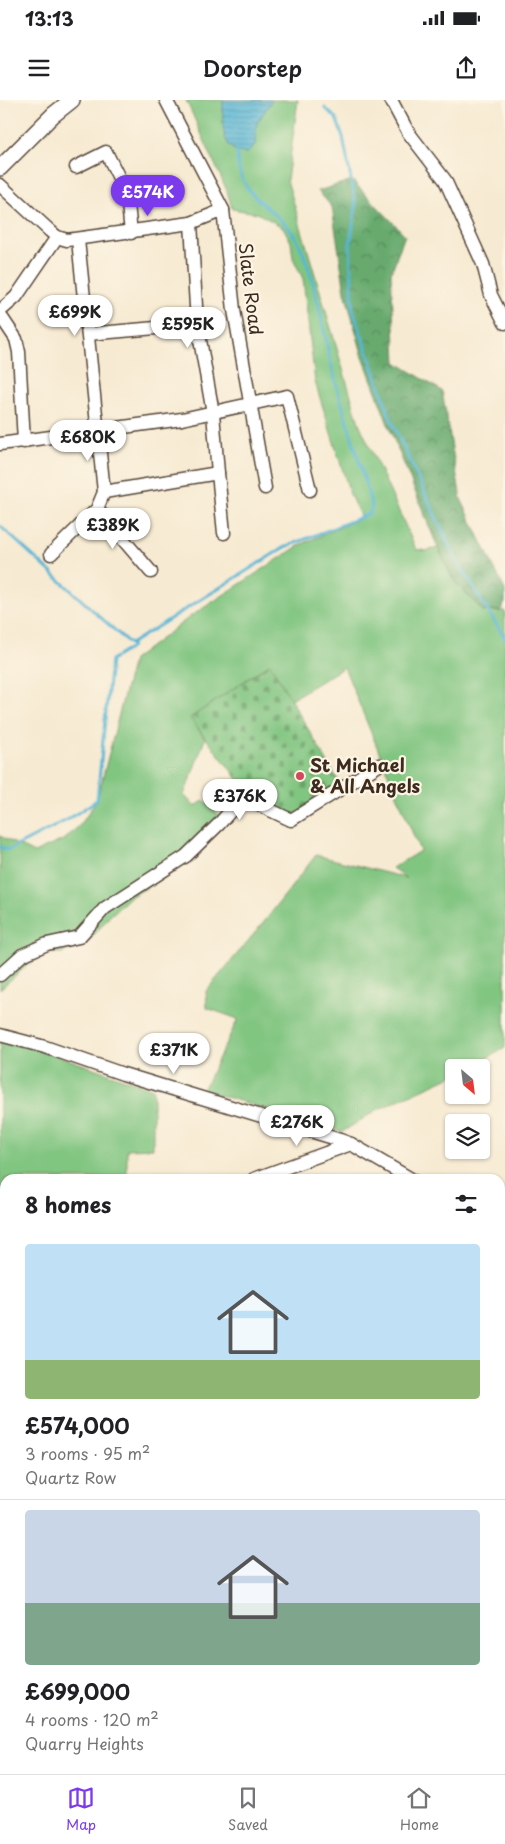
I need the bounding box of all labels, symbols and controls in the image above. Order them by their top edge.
text: 13:13 [25,4,74,32]
text: Doorstep [203,51,302,84]
icon: menu [25,54,53,82]
icon: share [452,54,480,82]
pin: £574K [113,174,183,217]
text: £574K [122,179,174,203]
street label: Slate Road [232,241,271,337]
pin: £699K [40,294,110,337]
text: £699K [49,299,101,323]
pin: £595K [153,306,223,349]
text: £595K [162,311,214,335]
pin: £680K [53,420,123,462]
text: £680K [60,424,116,448]
pin: £389K [78,508,148,550]
text: £389K [87,512,139,536]
place label: St Michael & All Angels [310,751,421,799]
marker: St Michael & All Angels [294,770,306,782]
pin: £376K [205,778,275,821]
text: £376K [213,783,267,807]
pin: £371K [139,1032,209,1075]
text: £371K [150,1037,198,1061]
north arrow [445,1059,490,1104]
map controls [445,1059,490,1159]
pin: £276K [262,1104,332,1147]
text: £276K [270,1109,324,1133]
button: layers [445,1114,490,1159]
text: 8 homes [25,1188,111,1220]
icon: filters [452,1190,480,1218]
icon: home [208,1277,298,1367]
text: £574,000 [25,1409,130,1441]
text: 3 rooms · 95 m² [25,1441,150,1465]
text: Quartz Row [25,1465,116,1489]
icon: home [208,1542,298,1632]
text: £699,000 [25,1675,130,1707]
text: 4 rooms · 120 m² [25,1707,159,1731]
text: Quarry Heights [25,1731,144,1755]
tab: Map [66,1784,96,1835]
tab: Saved [228,1784,268,1835]
tab: Home [400,1784,439,1835]

